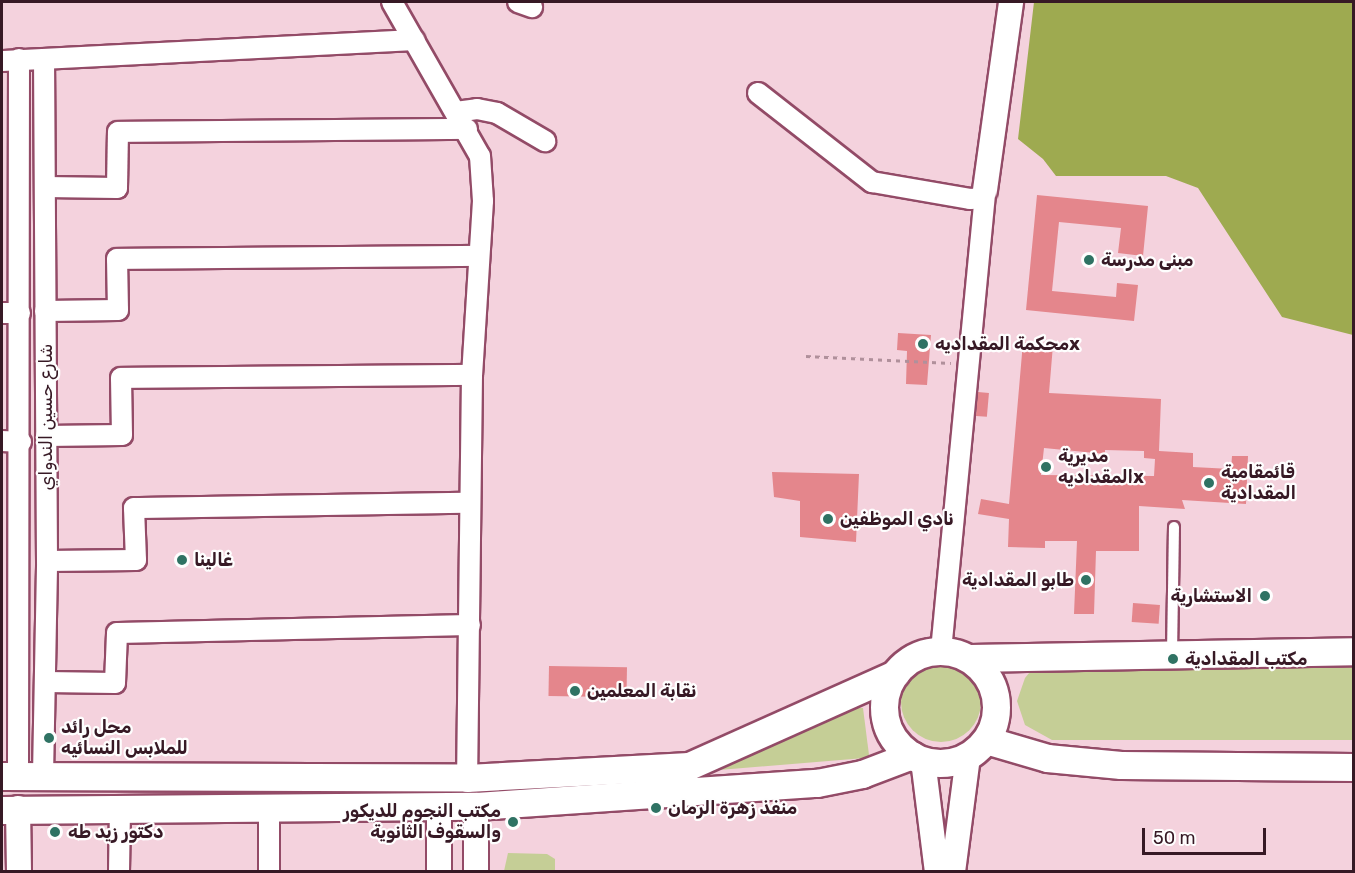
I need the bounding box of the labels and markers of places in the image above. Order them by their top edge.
place label: مبنى مدرسة [1101,249,1193,271]
marker: مبنى مدرسة [1082,253,1096,267]
place label: محكمة المقداديهx [935,333,1080,355]
marker: محكمة المقداديهx [916,337,930,351]
place label: مديرية المقداديهx [1058,446,1144,488]
marker: مديرية المقداديهx [1039,460,1053,474]
place label: قائمقامية المقدادية [1221,462,1296,504]
marker: قائمقامية المقدادية [1202,476,1216,490]
place label: نادي الموظفين [840,508,954,530]
marker: نادي الموظفين [821,512,835,526]
place label: غالينا [194,549,233,571]
marker: غالينا [175,553,189,567]
place label: طابو المقدادية [962,569,1074,591]
marker: طابو المقدادية [1079,573,1093,587]
place label: الاستشارية [1171,585,1252,607]
marker: الاستشارية [1256,587,1274,605]
place label: مكتب المقدادية [1185,648,1308,670]
marker: مكتب المقدادية [1166,652,1180,666]
place label: نقابة المعلمين [587,680,696,702]
marker: نقابة المعلمين [568,684,582,698]
place label: محل رائد للملابس النسائيه [61,717,188,760]
marker: محل رائد للملابس النسائيه [42,731,56,745]
place label: منفذ زهرة الرمان [668,797,797,819]
place label: مكتب النجوم للديكور والسقوف الثانوية [343,801,501,844]
marker: منفذ زهرة الرمان [649,801,663,815]
marker: مكتب النجوم للديكور والسقوف الثانوية [506,815,520,829]
place label: دكتور زيد طه [68,821,163,843]
marker: دكتور زيد طه [46,823,64,841]

